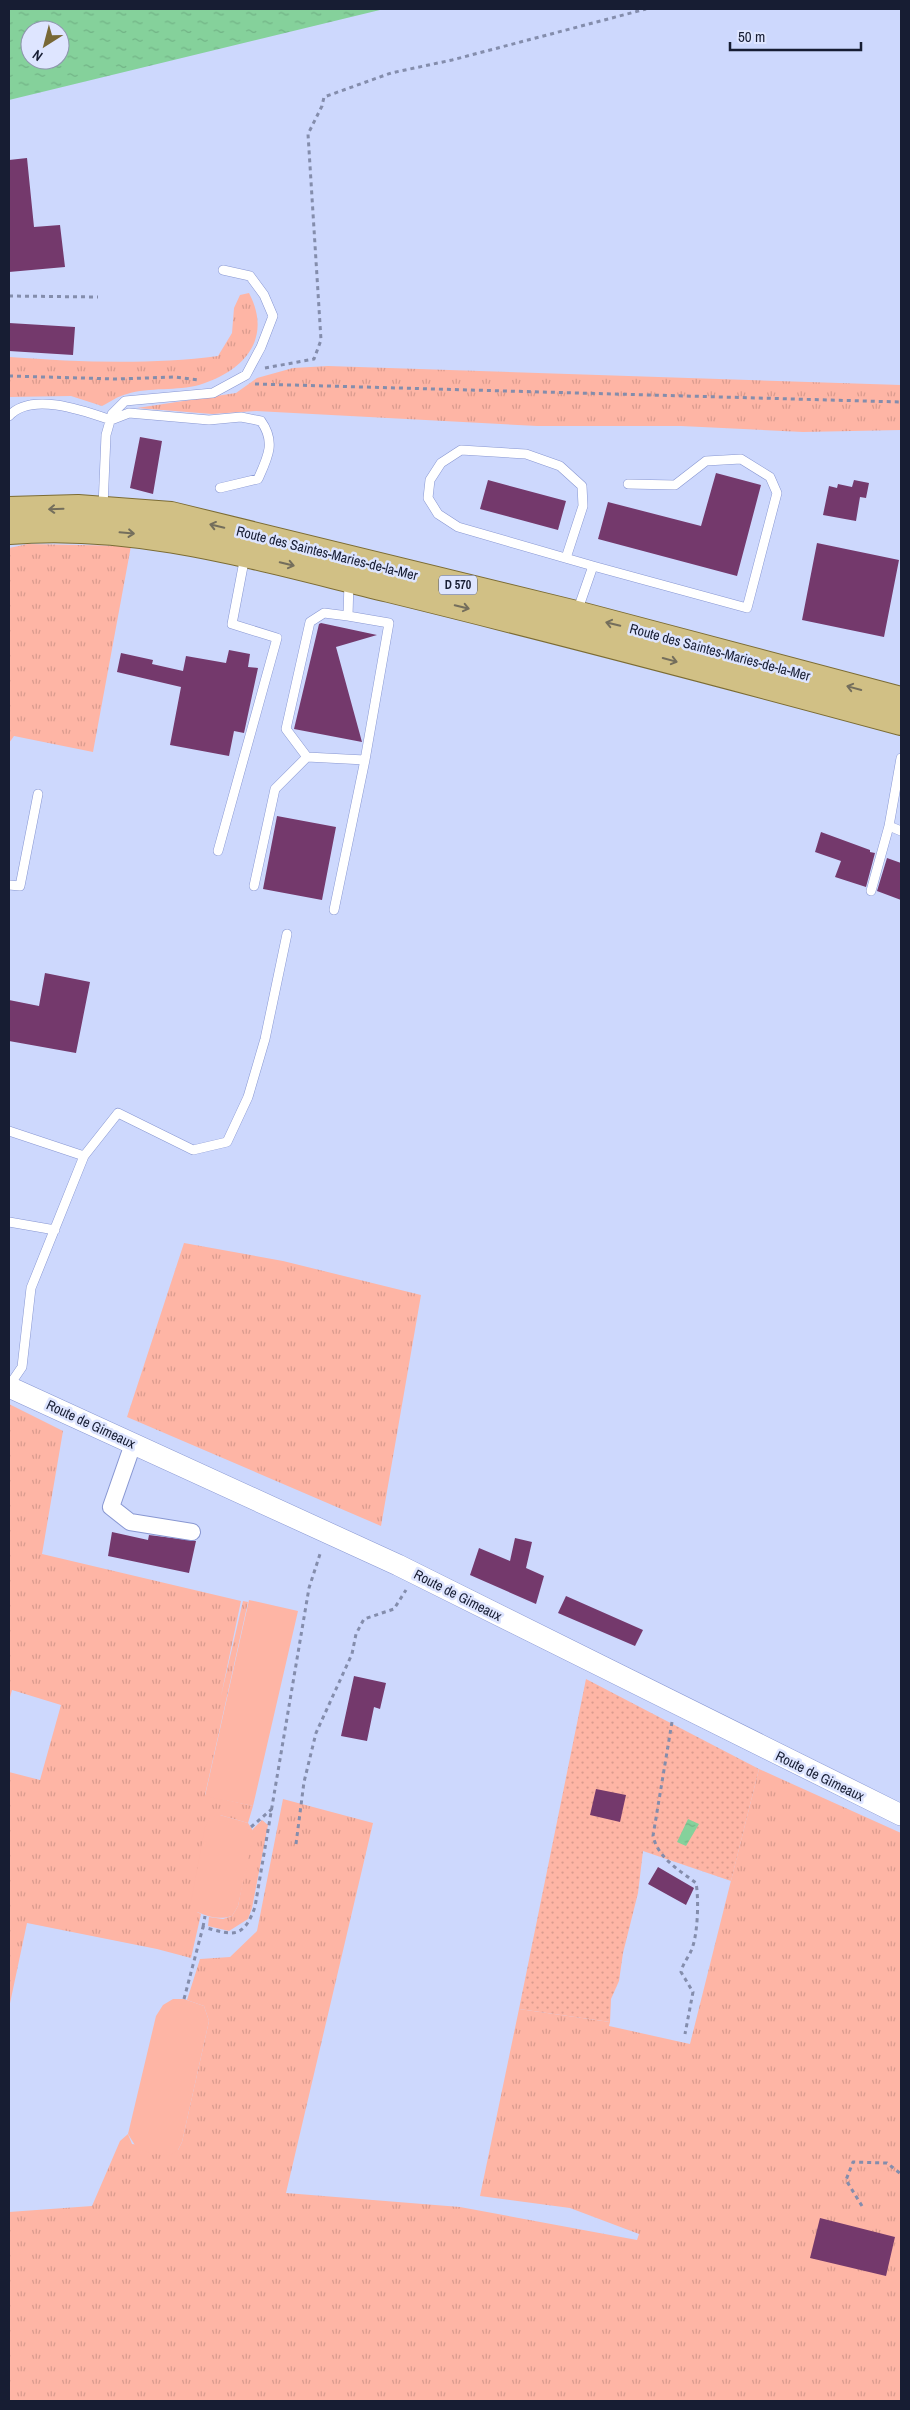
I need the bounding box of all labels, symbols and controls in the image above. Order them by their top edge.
north arrow [20,20,70,70]
scale bar [730,20,861,52]
text: 50 m [738,26,765,47]
text: N [29,46,46,65]
one-way arrow [48,504,64,513]
one-way arrow [209,521,225,530]
street label: Route des Saintes-Maries-de-la-Mer [234,522,420,584]
one-way arrow [119,528,135,538]
one-way arrow [278,560,294,569]
road number: D 570 [439,576,477,594]
one-way arrow [453,602,469,612]
one-way arrow [605,618,621,628]
street label: Route des Saintes-Maries-de-la-Mer [628,619,812,685]
one-way arrow [661,655,677,665]
one-way arrow [847,683,863,692]
street label: Route de Gimeaux [44,1395,139,1453]
street label: Route de Gimeaux [411,1565,505,1625]
street label: Route de Gimeaux [773,1747,867,1805]

